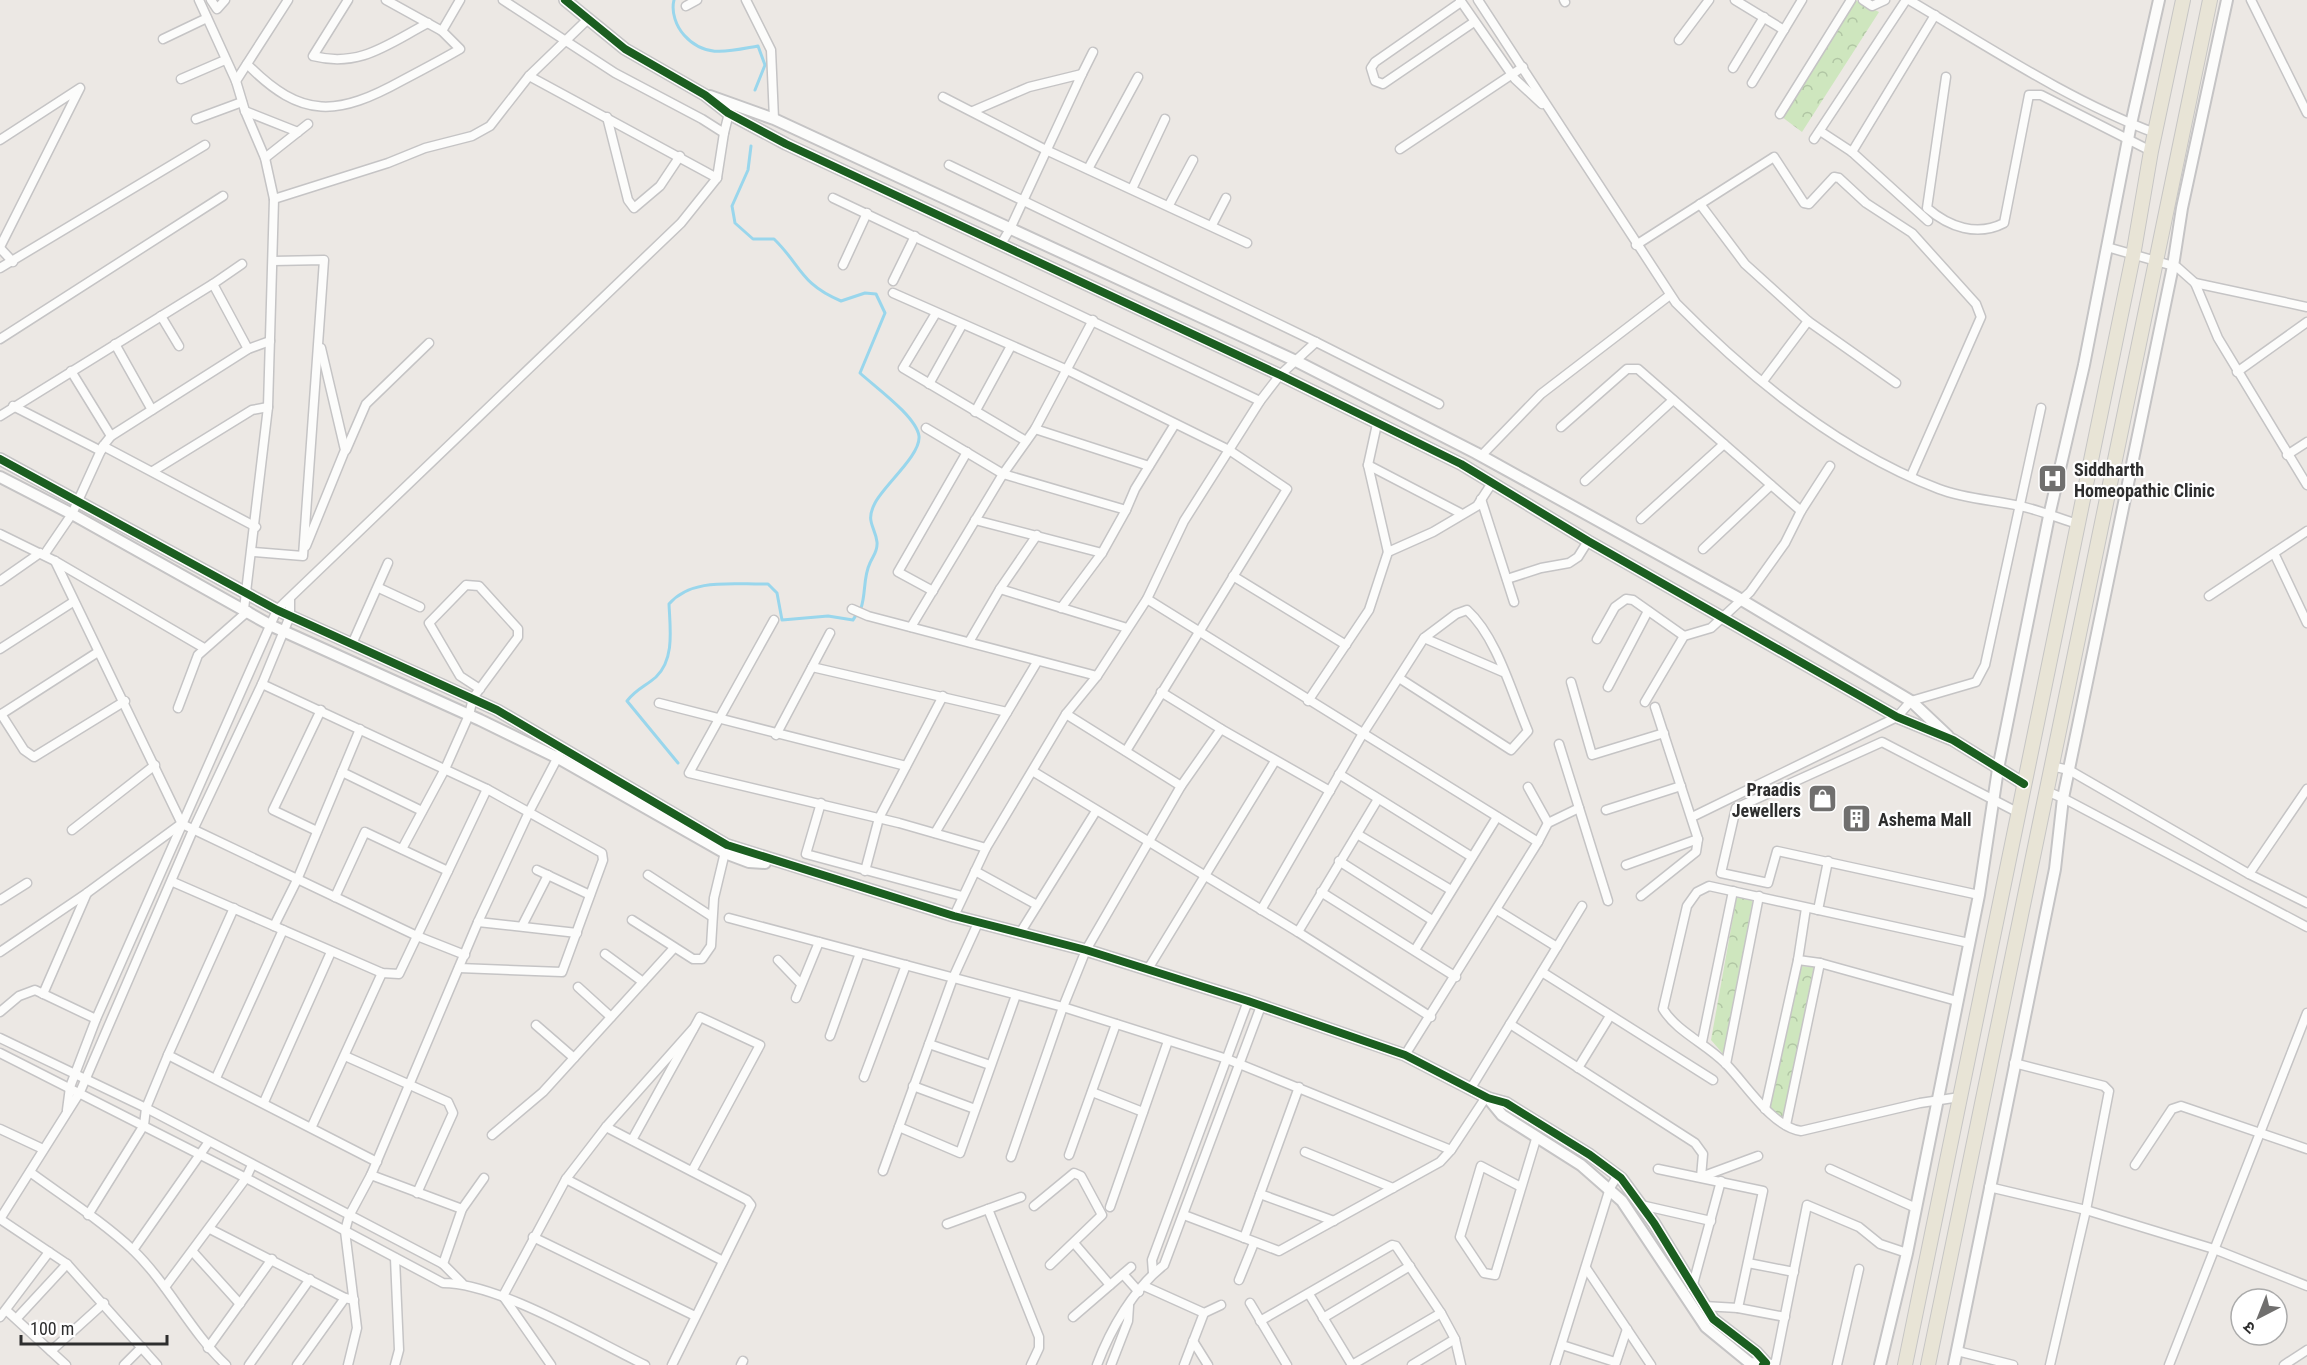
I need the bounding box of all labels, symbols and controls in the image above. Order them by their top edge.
place label: Siddharth Homeopathic Clinic [2074,459,2215,501]
hospital icon: Siddharth Homeopathic Clinic [2037,463,2069,495]
place label: Praadis Jewellers [1732,779,1801,821]
shop icon: Praadis Jewellers [1806,783,1838,815]
building icon: Ashema Mall [1841,803,1873,835]
place label: Ashema Mall [1878,809,1972,830]
north arrow [2229,1287,2289,1347]
scale bar [21,1308,166,1346]
text: उ [2239,1317,2259,1338]
text: 100 m [30,1318,74,1339]

